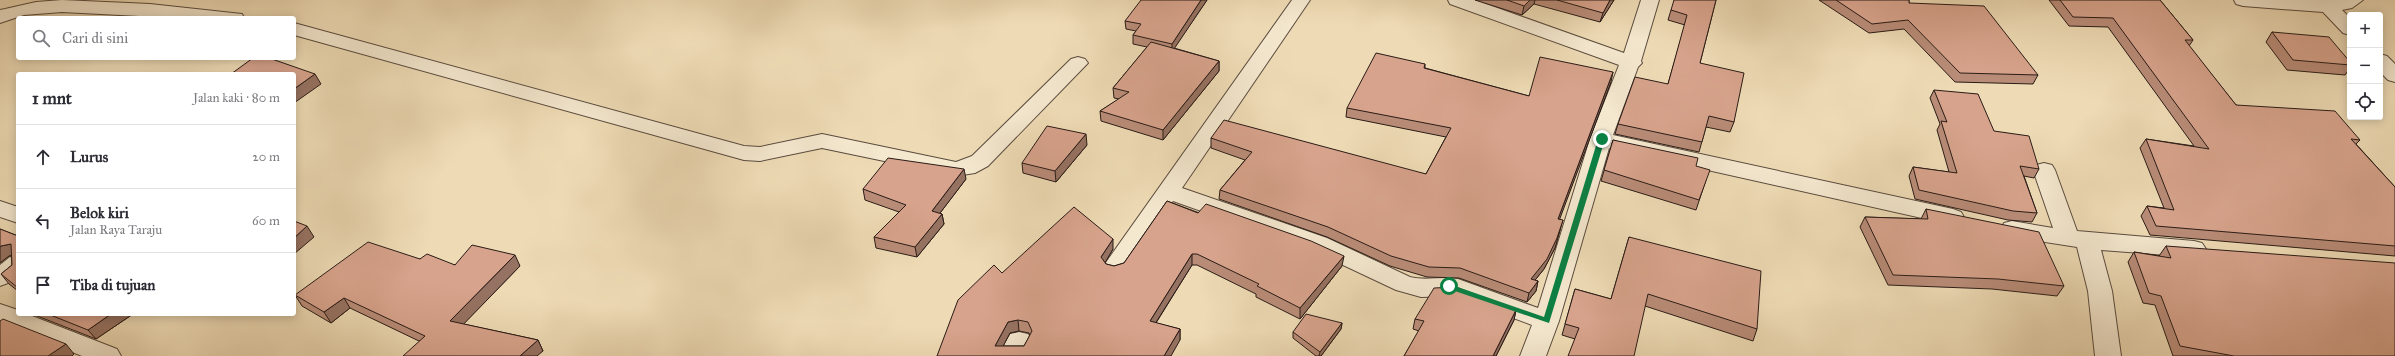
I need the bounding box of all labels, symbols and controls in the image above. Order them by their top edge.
map controls [2347,12,2383,120]
button: + [2347,12,2383,48]
search box [16,16,296,60]
icon: search [30,27,52,49]
text: Cari di sini [62,29,128,47]
button: − [2347,48,2383,84]
button: locate [2347,84,2383,120]
text: 1 mnt [32,88,72,109]
text: Jalan kaki · 80 m [193,90,280,106]
route end [1593,130,1611,148]
icon: ahead [32,146,54,168]
text: Lurus [70,148,108,166]
text: 20 m [252,149,280,165]
text: Belok kiri [70,204,129,222]
icon: left [32,210,54,232]
text: 60 m [252,213,280,229]
text: Jalan Raya Taraju [70,222,162,238]
icon: arrive [32,274,54,296]
text: Tiba di tujuan [70,276,155,294]
route start [1440,277,1458,295]

